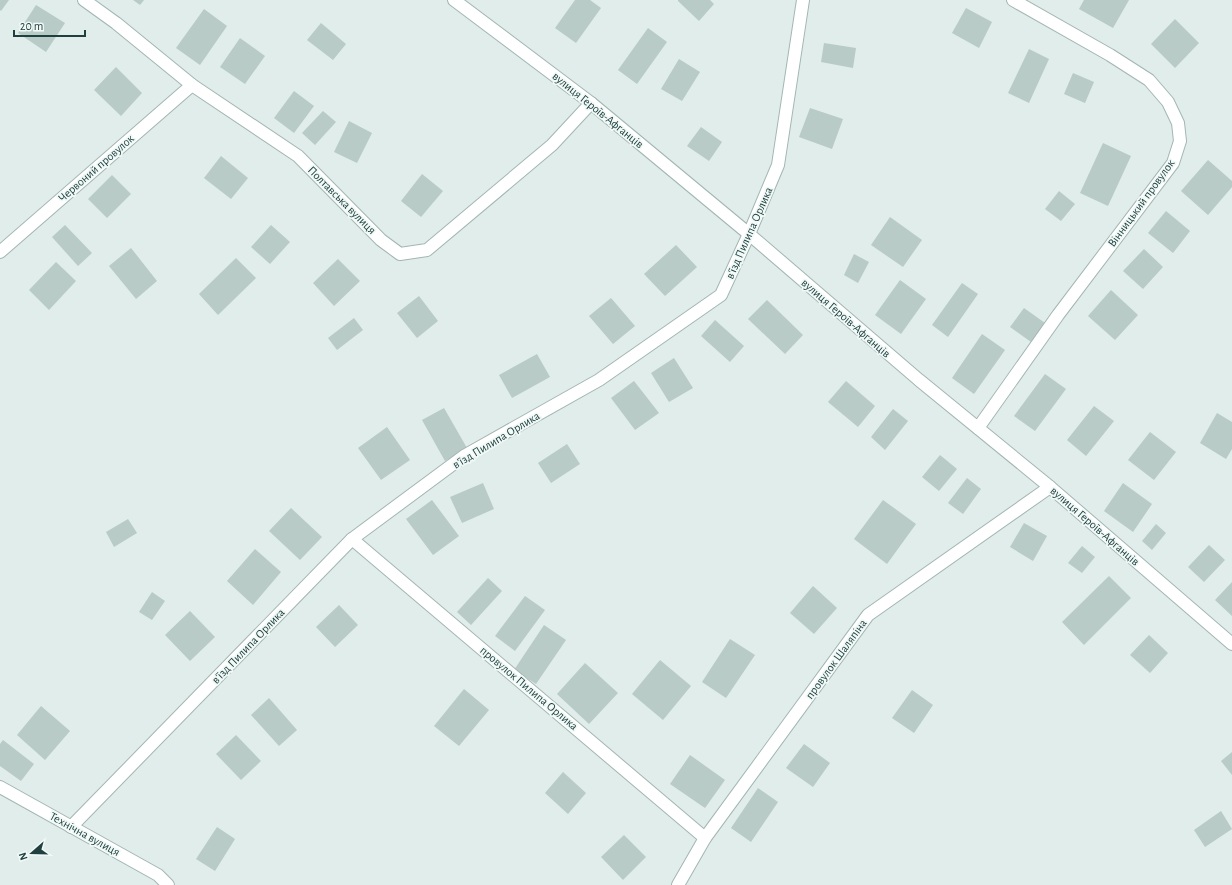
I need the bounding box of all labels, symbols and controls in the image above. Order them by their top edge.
scale bar [14,12,85,38]
text: 20 m [20,20,43,32]
street label: вулиця Героїв-Афганців [550,70,646,151]
street label: Червоний провулок [56,132,137,205]
street label: Вінницький провулок [1105,157,1178,250]
street label: Полтавська вулиця [305,164,378,237]
street label: в'їзд Пилипа Орлика [723,185,775,281]
street label: вулиця Героїв-Афганців [799,276,893,361]
street label: в'їзд Пилипа Орлика [450,409,542,471]
street label: вулиця Героїв-Афганців [1048,484,1142,569]
street label: в'їзд Пилипа Орлика [209,606,287,686]
street label: провулок Шаляпіна [803,616,870,702]
street label: провулок Пилипа Орлика [477,644,581,733]
street label: Технічна вулиця [47,810,122,859]
north arrow [12,833,52,873]
text: N [17,851,30,862]

